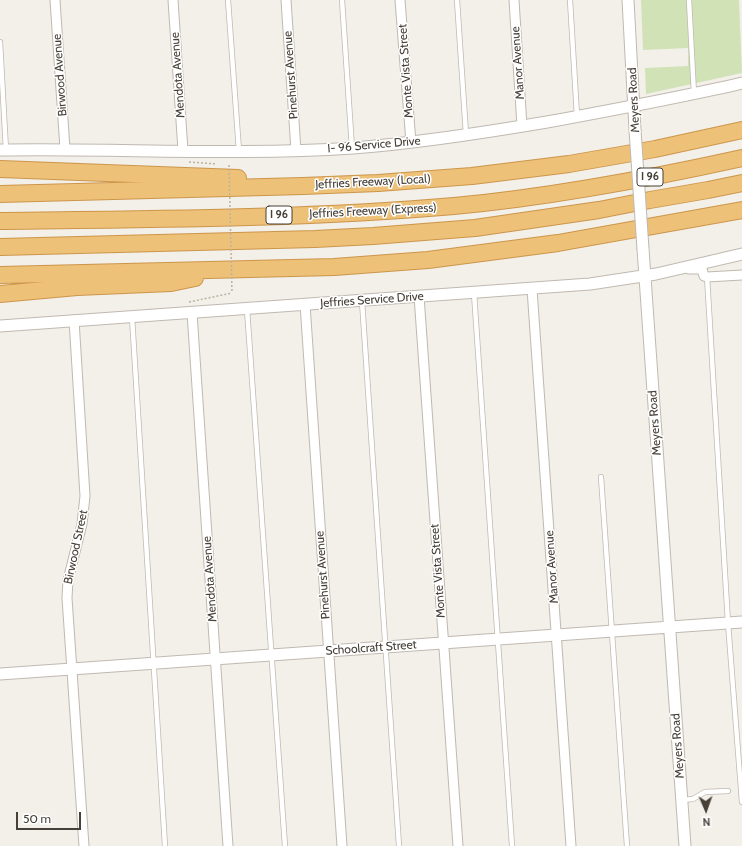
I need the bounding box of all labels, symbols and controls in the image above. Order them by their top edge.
street label: Monte Vista Street [396,23,416,119]
street label: Manor Avenue [508,26,528,100]
street label: Pinehurst Avenue [281,30,301,120]
street label: Mendota Avenue [168,32,188,118]
street label: Birwood Avenue [50,33,70,117]
street label: Meyers Road [625,67,643,133]
street label: I- 96 Service Drive [327,134,421,156]
road number: I 96 [637,168,663,186]
street label: Jeffries Freeway (Local) [315,172,431,192]
street label: Jeffries Freeway (Express) [309,200,437,222]
road number: I 96 [266,206,292,224]
street label: Jeffries Service Drive [320,289,424,311]
street label: Meyers Road [646,390,664,456]
street label: Birwood Street [61,509,91,585]
street label: Monte Vista Street [428,523,448,619]
street label: Pinehurst Avenue [313,530,333,620]
street label: Manor Avenue [542,530,562,604]
street label: Mendota Avenue [200,536,220,622]
street label: Schoolcraft Street [325,638,417,658]
street label: Meyers Road [669,713,687,779]
north arrow [686,790,726,830]
scale bar [18,804,83,830]
text: 50 m [23,811,51,826]
text: N [702,815,711,829]

